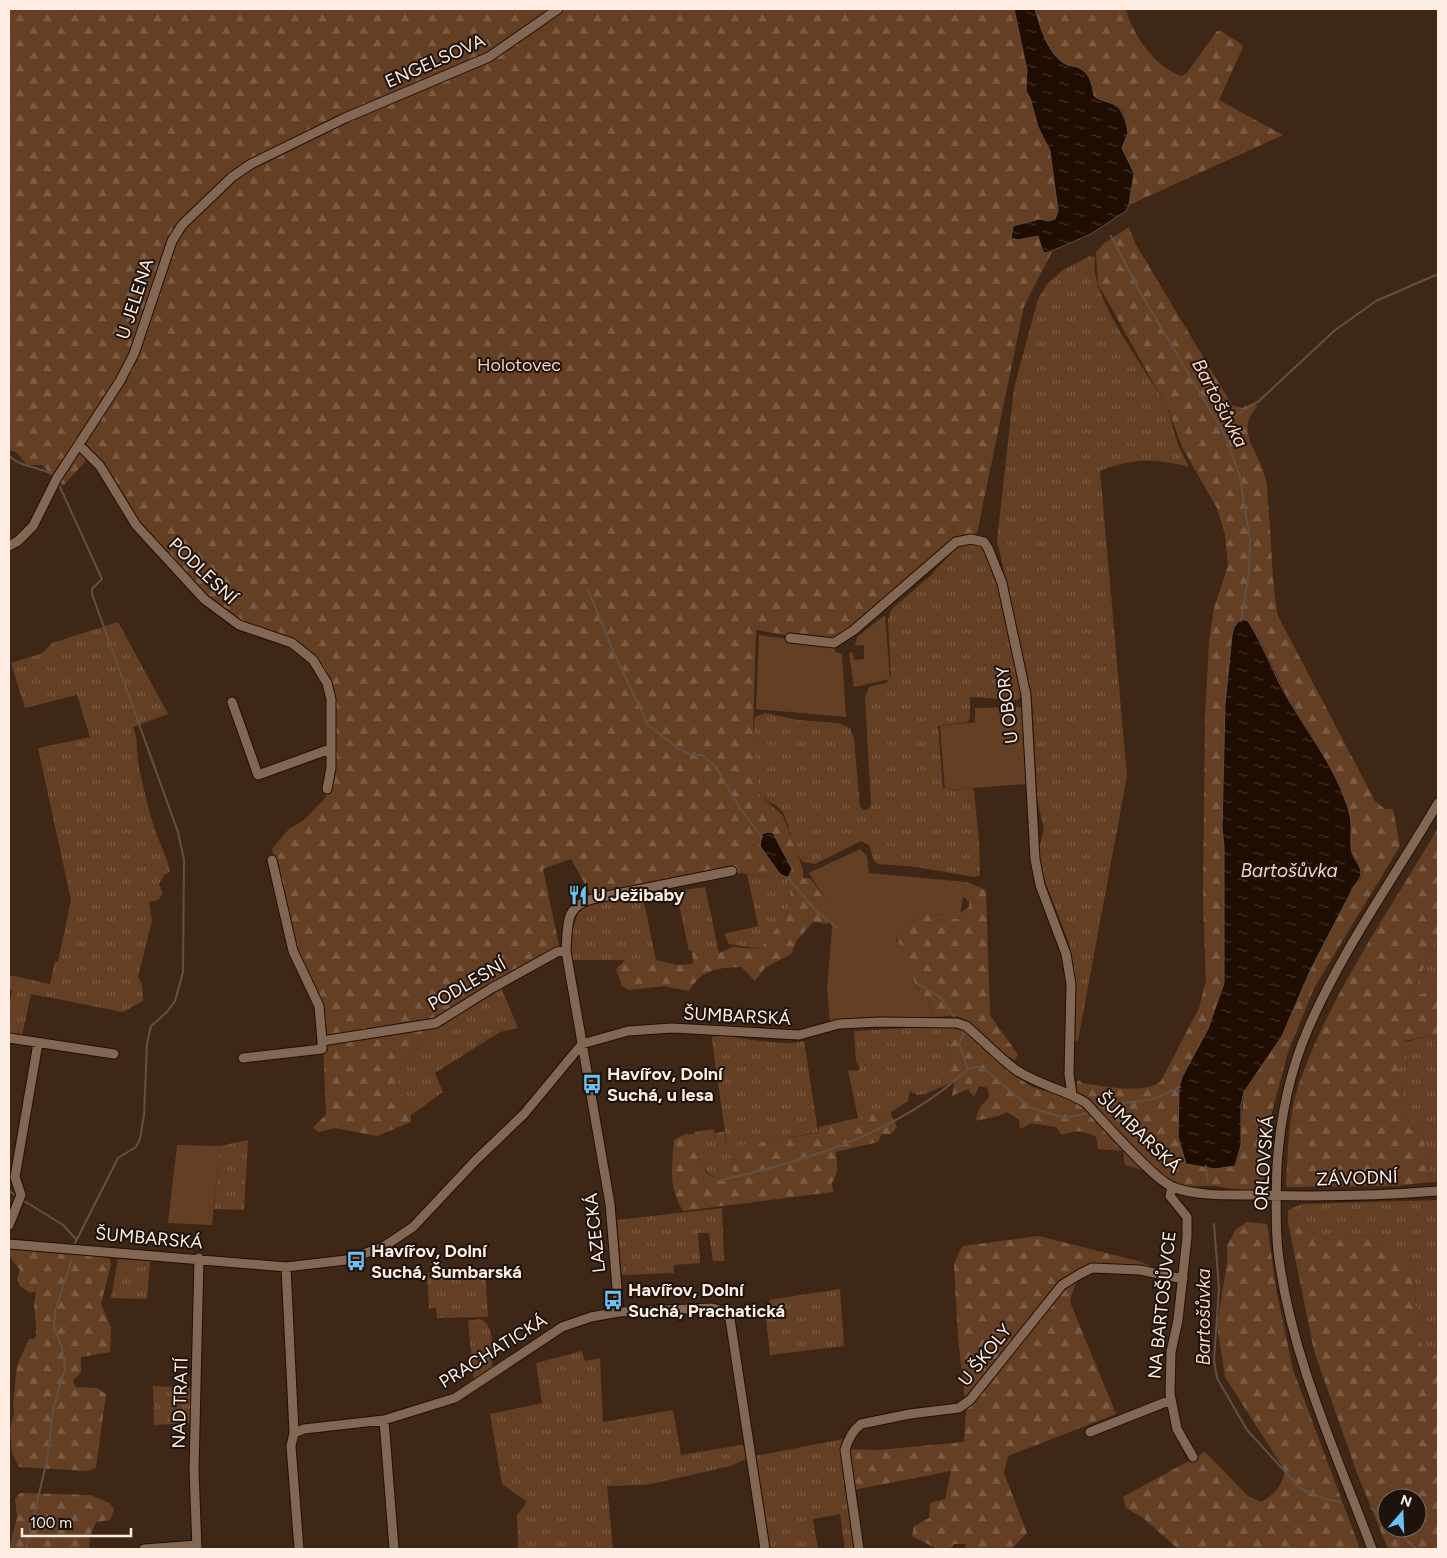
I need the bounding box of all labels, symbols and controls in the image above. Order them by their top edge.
street label: ENGELSOVA [382,29,488,93]
street label: U JELENA [112,256,158,342]
park label: Holotovec [477,354,561,376]
water label: Bartošůvka [1187,355,1253,451]
street label: PODLESNÍ [164,533,243,610]
street label: U OBORY [991,665,1023,745]
water label: Bartošůvka [1240,859,1338,882]
restaurant icon: U Ježibaby [567,884,589,906]
place label: U Ježibaby [593,884,685,906]
street label: PODLESNÍ [424,952,511,1015]
street label: ŠUMBARSKÁ [683,1002,791,1030]
place label: Havířov, Dolní Suchá, u lesa [607,1063,724,1106]
bus stop icon: Havířov, Dolní Suchá, u lesa [581,1073,603,1095]
street label: ŠUMBARSKÁ [1093,1087,1185,1177]
street label: ORLOVSKÁ [1250,1115,1278,1211]
street label: ZÁVODNÍ [1316,1166,1399,1190]
street label: LAZECKÁ [580,1192,610,1274]
street label: ŠUMBARSKÁ [94,1222,204,1254]
street label: NA BARTOŠŮVCE [1143,1230,1181,1380]
place label: Havířov, Dolní Suchá, Šumbarská [371,1240,522,1283]
bus stop icon: Havířov, Dolní Suchá, Šumbarská [345,1250,367,1272]
water label: Bartošůvka [1192,1268,1215,1366]
place label: Havířov, Dolní Suchá, Prachatická [628,1279,785,1322]
bus stop icon: Havířov, Dolní Suchá, Prachatická [602,1289,624,1311]
street label: PRACHATICKÁ [435,1309,551,1393]
street label: U ŠKOLY [953,1320,1017,1390]
street label: NAD TRATÍ [167,1356,193,1449]
north arrow [1377,1488,1427,1538]
text: N [1398,1491,1414,1511]
scale bar [22,1506,131,1538]
text: 100 m [30,1514,72,1532]

